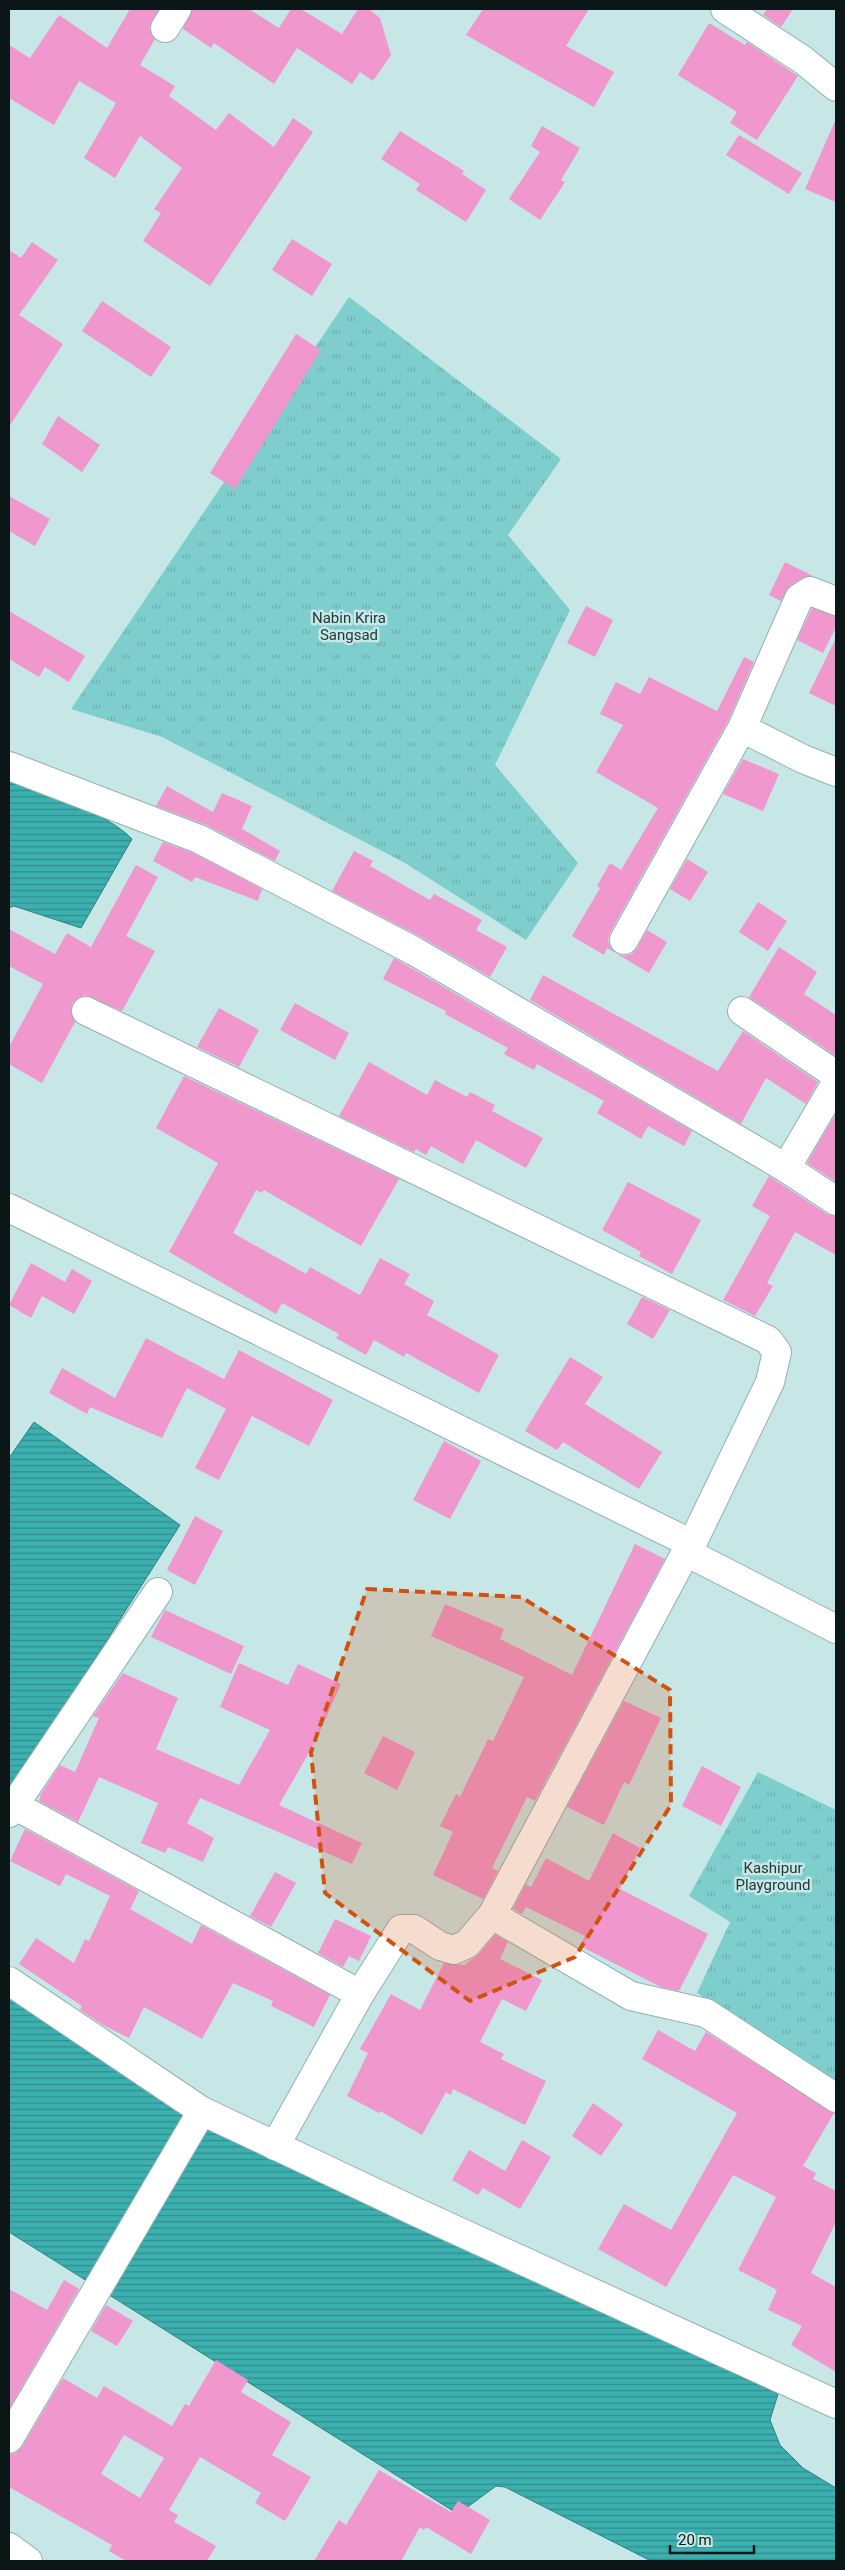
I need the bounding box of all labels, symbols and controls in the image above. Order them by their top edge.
park label: Nabin Krira Sangsad [312,609,386,644]
park label: Kashipur Playground [735,1859,811,1894]
scale bar [670,2522,754,2554]
text: 20 m [678,2531,712,2549]

